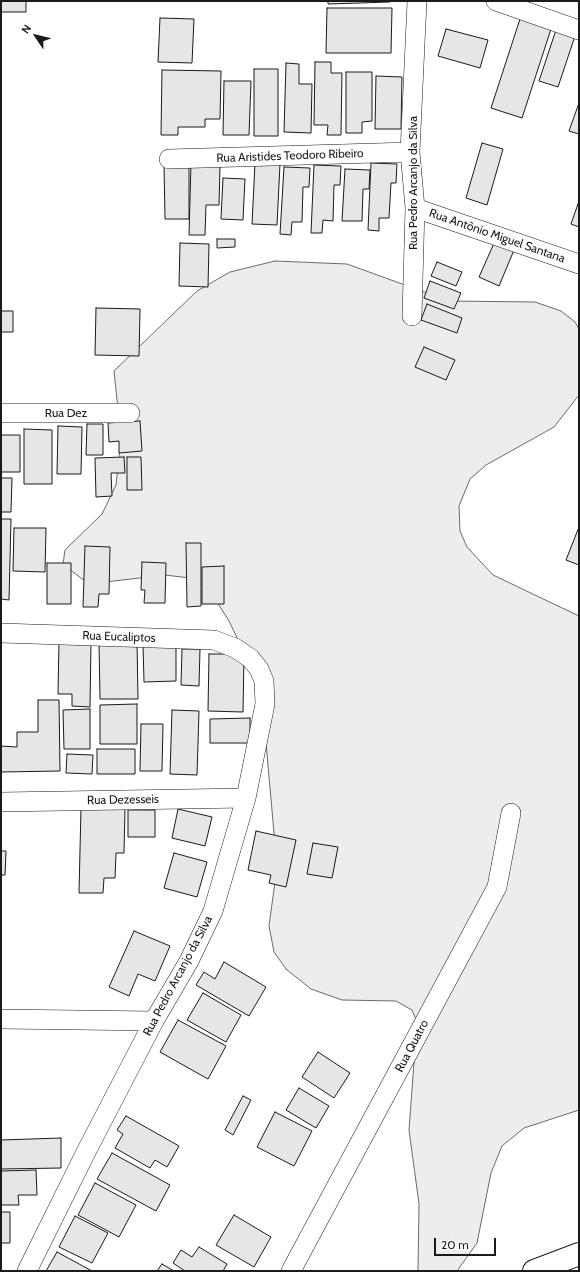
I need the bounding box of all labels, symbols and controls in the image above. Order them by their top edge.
north arrow [16,16,56,56]
text: N [18,22,34,36]
street label: Rua Pedro Arcanjo da Silva [406,116,420,250]
street label: Rua Aristides Teodoro Ribeiro [216,146,364,166]
street label: Rua Antônio Miguel Santana [427,206,567,266]
street label: Rua Dez [45,406,87,420]
street label: Rua Eucaliptos [82,629,156,645]
street label: Rua Dezesseis [87,792,159,808]
street label: Rua Pedro Arcanjo da Silva [140,913,216,1039]
street label: Rua Quatro [392,1017,432,1075]
scale bar [436,1230,498,1256]
text: 20 m [441,1237,469,1252]

